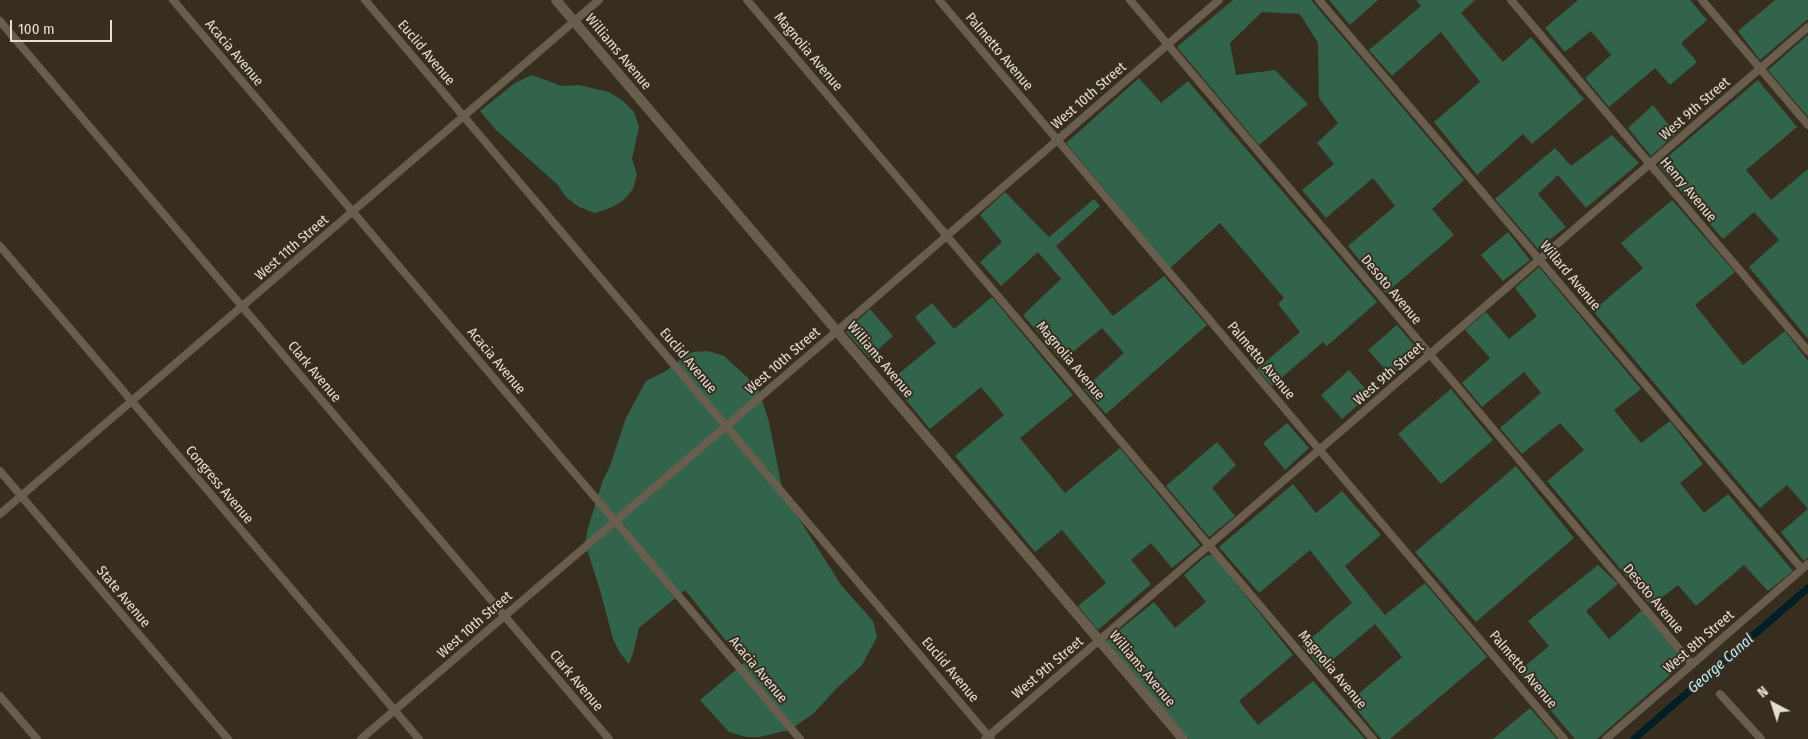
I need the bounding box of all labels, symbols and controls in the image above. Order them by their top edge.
street label: Magnolia Avenue [770,9,846,95]
scale bar [12,10,115,42]
street label: Palmetto Avenue [962,10,1036,94]
street label: Williams Avenue [581,11,655,93]
street label: Acacia Avenue [201,16,267,90]
street label: Euclid Avenue [394,17,458,89]
text: 100 m [18,20,55,38]
street label: West 10th Street [1048,59,1130,133]
street label: West 9th Street [1656,74,1734,144]
street label: Henry Avenue [1656,154,1720,226]
street label: West 11th Street [252,212,332,284]
street label: Willard Avenue [1536,238,1604,314]
street label: Desoto Avenue [1357,252,1425,328]
street label: Magnolia Avenue [1032,318,1108,404]
street label: Williams Avenue [843,319,917,401]
street label: Palmetto Avenue [1224,319,1298,403]
street label: Acacia Avenue [463,324,529,398]
street label: West 10th Street [742,324,824,398]
street label: Euclid Avenue [656,325,720,397]
street label: Clark Avenue [284,338,344,406]
street label: West 9th Street [1350,339,1428,409]
street label: Congress Avenue [181,443,257,527]
street label: Desoto Avenue [1619,561,1687,637]
street label: State Avenue [92,563,154,631]
street label: West 10th Street [434,588,516,662]
street label: West 8th Street [1660,607,1738,677]
street label: Magnolia Avenue [1294,627,1370,713]
street label: Williams Avenue [1105,628,1179,710]
street label: Palmetto Avenue [1486,628,1560,712]
water label: George Canal [1684,631,1758,697]
street label: Acacia Avenue [725,633,791,707]
street label: West 9th Street [1009,633,1087,703]
street label: Euclid Avenue [918,634,982,706]
street label: Clark Avenue [546,647,606,715]
north arrow [1748,679,1798,729]
text: N [1754,683,1772,701]

